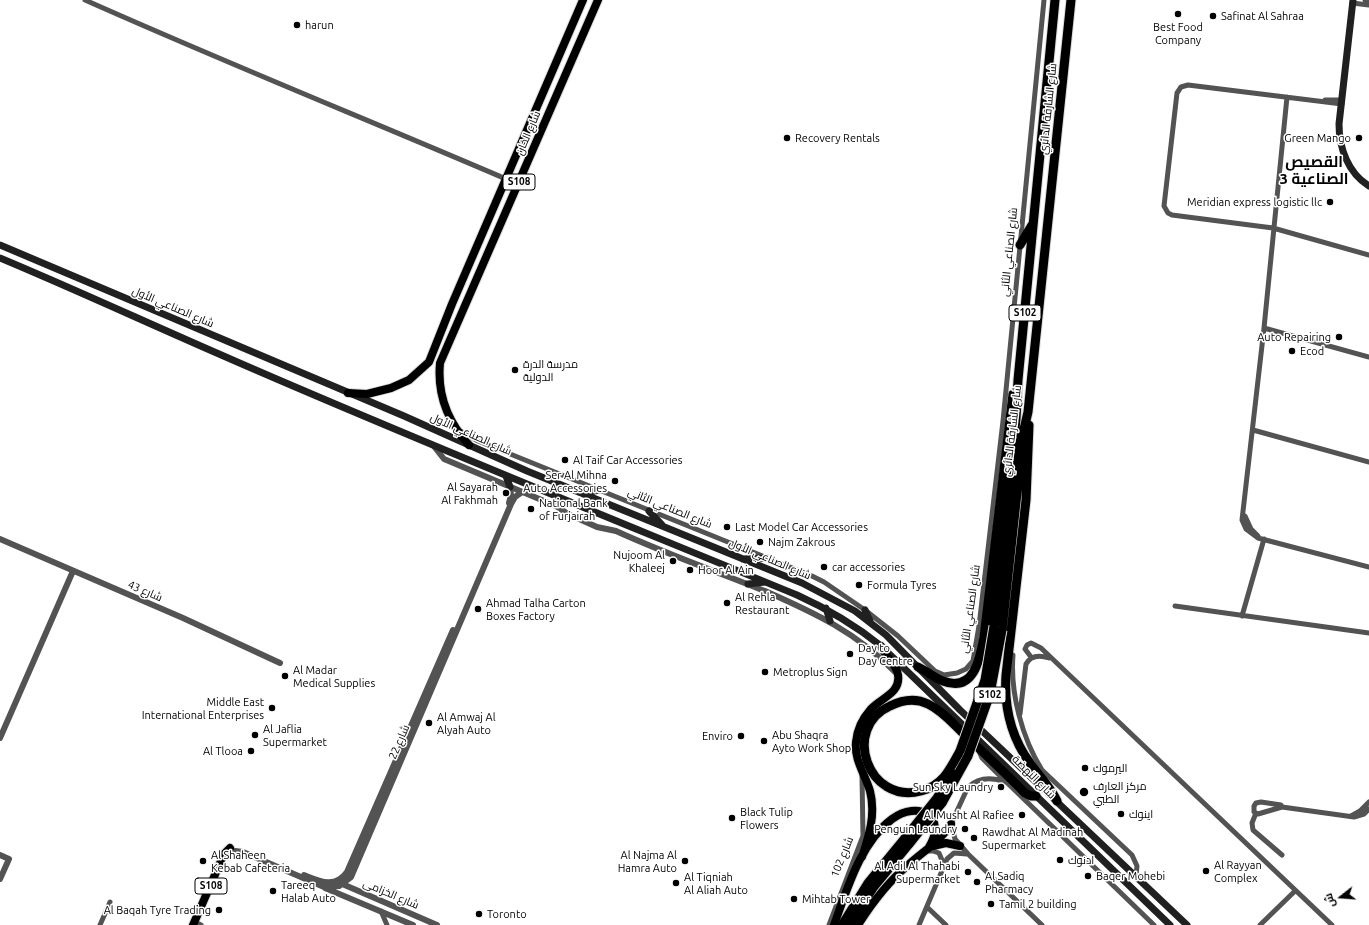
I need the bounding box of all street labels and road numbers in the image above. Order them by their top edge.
street label: شارع الشارقة الدائري [1037,63,1059,155]
street label: شارع الخان [513,109,543,157]
road number: S108 [503,174,535,190]
street label: شارع الصناعي الثاني [998,207,1020,297]
street label: شارع الصناعي الأول [130,284,216,330]
road number: S102 [1009,305,1041,321]
street label: شارع الشارقة الدائري [1000,385,1024,477]
street label: شارع الصناعي الأول [428,410,514,458]
street label: شارع الصناعي الثاني [626,485,714,531]
street label: شارع الصناعي الأول [727,536,813,582]
street label: شارع الصناعي الثاني [957,564,983,654]
street label: شارع 43 [126,578,164,604]
road number: S102 [974,687,1006,703]
street label: شارع 22 [386,723,412,761]
street label: شارع النهضة [1010,753,1058,801]
street label: شارع 102 [828,835,856,879]
street label: شارع الخزامى [361,876,421,912]
road number: S108 [195,878,227,894]

